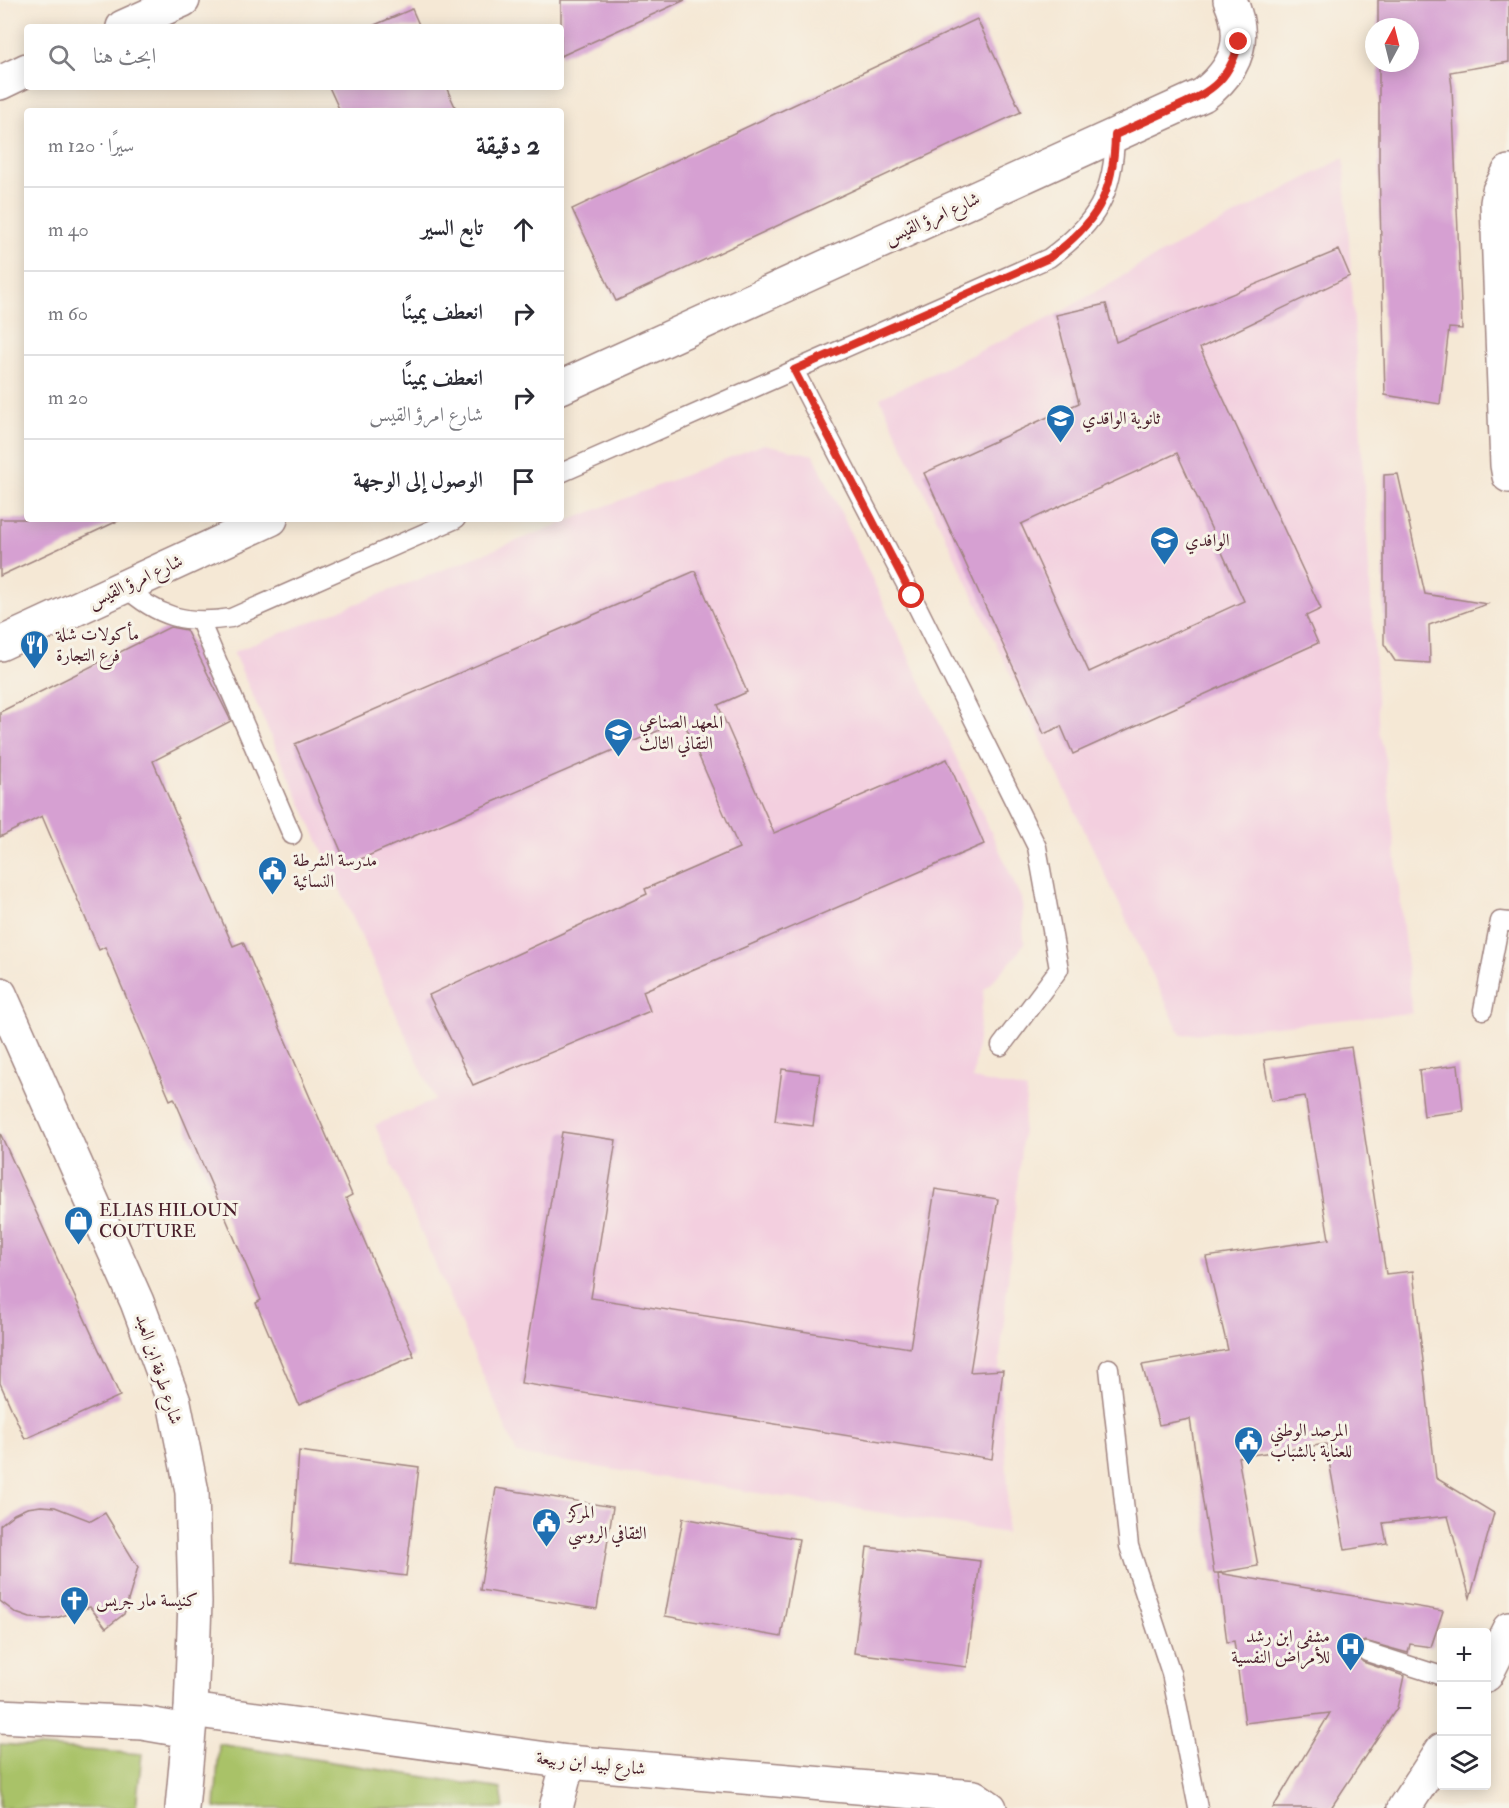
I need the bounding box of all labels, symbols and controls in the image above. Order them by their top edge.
north arrow [1365,18,1419,72]
search box [24,24,564,90]
route end [1225,28,1251,54]
icon: search [45,41,78,74]
text: ابحث هنا [93,42,156,70]
text: 2 دقيقة [476,130,540,162]
text: سيرًا · 120 m [48,133,134,158]
street label: شارع امرؤ القيس [881,187,985,253]
icon: ahead [507,213,540,246]
text: تابع السير [421,214,483,242]
text: 40 m [48,217,89,242]
icon: right [507,297,540,330]
text: انعطف يمينًا [402,298,483,326]
text: 60 m [48,301,88,326]
text: انعطف يمينًا [402,364,483,392]
icon: right [507,381,540,414]
text: 20 m [48,385,88,410]
text: شارع امرؤ القيس [369,402,483,427]
school or university icon: ثانوية الواقدي [1045,402,1077,444]
place label: ثانوية الواقدي [1082,407,1161,433]
icon: arrive [507,465,540,498]
text: الوصول إلى الوجهة [353,466,483,494]
school or university icon: الوافدي [1148,524,1180,566]
place label: الوافدي [1185,529,1230,555]
street label: شارع امرؤ القيس [84,549,188,616]
route start [898,582,924,608]
place label: مأكولات شلة فرع التجارة [55,621,139,670]
restaurant icon: مأكولات شلة فرع التجارة [19,628,51,670]
place label: المعهد الصناعي التقاني الثالث [639,711,723,758]
school or university icon: المعهد الصناعي التقاني الثالث [602,716,634,758]
place label: مدرسة الشرطة النسائية [293,849,377,893]
public building icon: مدرسة الشرطة النسائية [256,854,288,896]
place label: ELIAS HILOUN COUTURE [99,1199,238,1243]
shop icon: ELIAS HILOUN COUTURE [62,1204,94,1246]
street label: شارع طرفة ابن العبد [127,1311,187,1428]
place label: المرصد الوطني للعناية بالشباب [1270,1419,1352,1463]
public building icon: المرصد الوطني للعناية بالشباب [1233,1424,1265,1466]
place label: المركز الثقافي الروسي [566,1501,647,1550]
public building icon: المركز الثقافي الروسي [531,1506,563,1548]
church icon: كنيسة مار جريس [59,1584,91,1626]
place label: كنيسة مار جريس [96,1589,198,1612]
place label: مشفى ابن رشد للأمراض النفسية [1231,1625,1330,1670]
map controls [1437,1628,1491,1790]
button: + [1437,1628,1491,1682]
hospital icon: مشفى ابن رشد للأمراض النفسية [1335,1630,1367,1672]
button: − [1437,1682,1491,1736]
button: layers [1437,1736,1491,1790]
street label: شارع لبيد ابن ربيعة [535,1746,647,1784]

